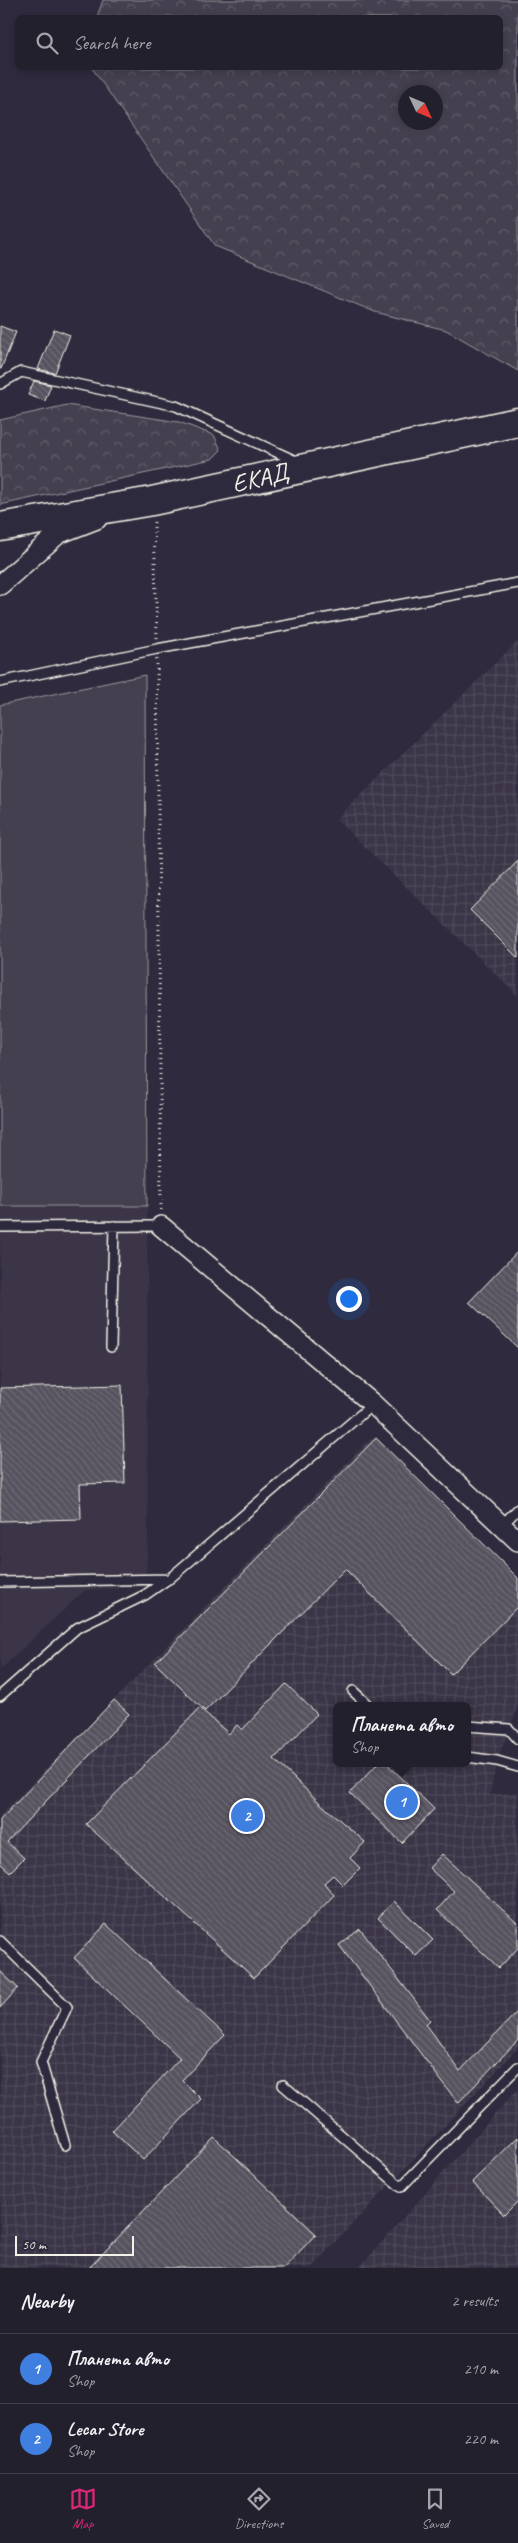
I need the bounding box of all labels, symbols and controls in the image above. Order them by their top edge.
search box [15,15,503,70]
icon: search [33,29,61,57]
text: Search here [73,31,150,55]
north arrow [398,85,443,130]
street label: ЕКАД [229,456,293,500]
your location [336,1286,362,1312]
popup [333,1702,471,1767]
text: Планета авто [351,1713,453,1737]
text: Shop [351,1737,378,1757]
pin: 1 [386,1783,418,1821]
pin: 2 [231,1797,263,1835]
scale bar [15,2233,134,2256]
text: 50 m [22,2236,46,2253]
text: Nearby [20,2288,73,2314]
text: 2 results [451,2291,498,2311]
text: Планета авто [67,2347,169,2371]
text: 1 [32,2359,40,2379]
text: 210 m [464,2359,498,2379]
text: Shop [67,2371,94,2391]
text: Lecar Store [67,2417,143,2441]
text: 2 [32,2429,40,2449]
text: 220 m [464,2429,498,2449]
text: Shop [67,2441,94,2461]
tab: Map [69,2485,97,2532]
tab: Directions [235,2485,283,2532]
tab: Saved [421,2485,449,2532]

